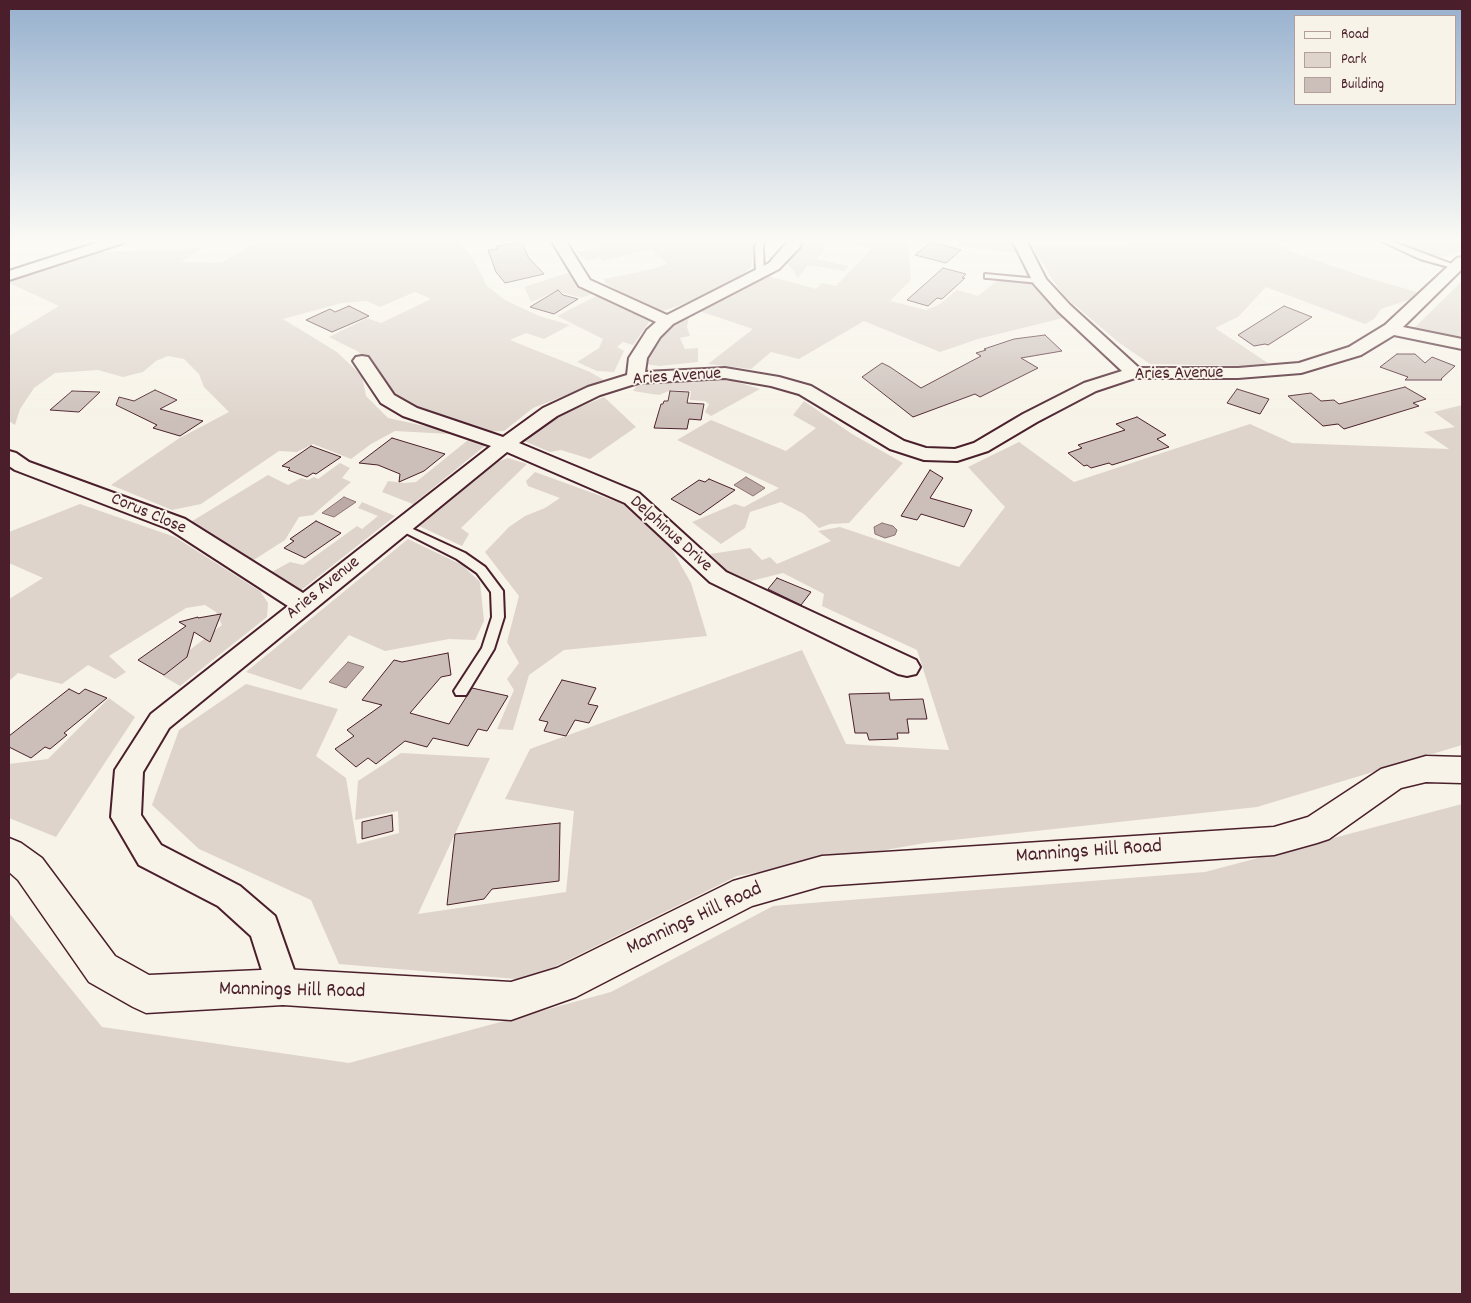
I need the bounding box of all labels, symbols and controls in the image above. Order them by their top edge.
legend [1294,15,1456,105]
text: Road [1341,24,1369,46]
text: Park [1341,49,1367,71]
text: Building [1341,74,1384,96]
street label: Aries Avenue [1134,363,1224,387]
street label: Aries Avenue [632,364,722,392]
street label: Corus Close [107,489,189,541]
street label: Delphinus Drive [624,492,716,578]
street label: Aries Avenue [283,553,365,625]
street label: Mannings Hill Road [1015,835,1163,871]
street label: Mannings Hill Road [623,878,767,962]
street label: Mannings Hill Road [218,978,366,1006]

